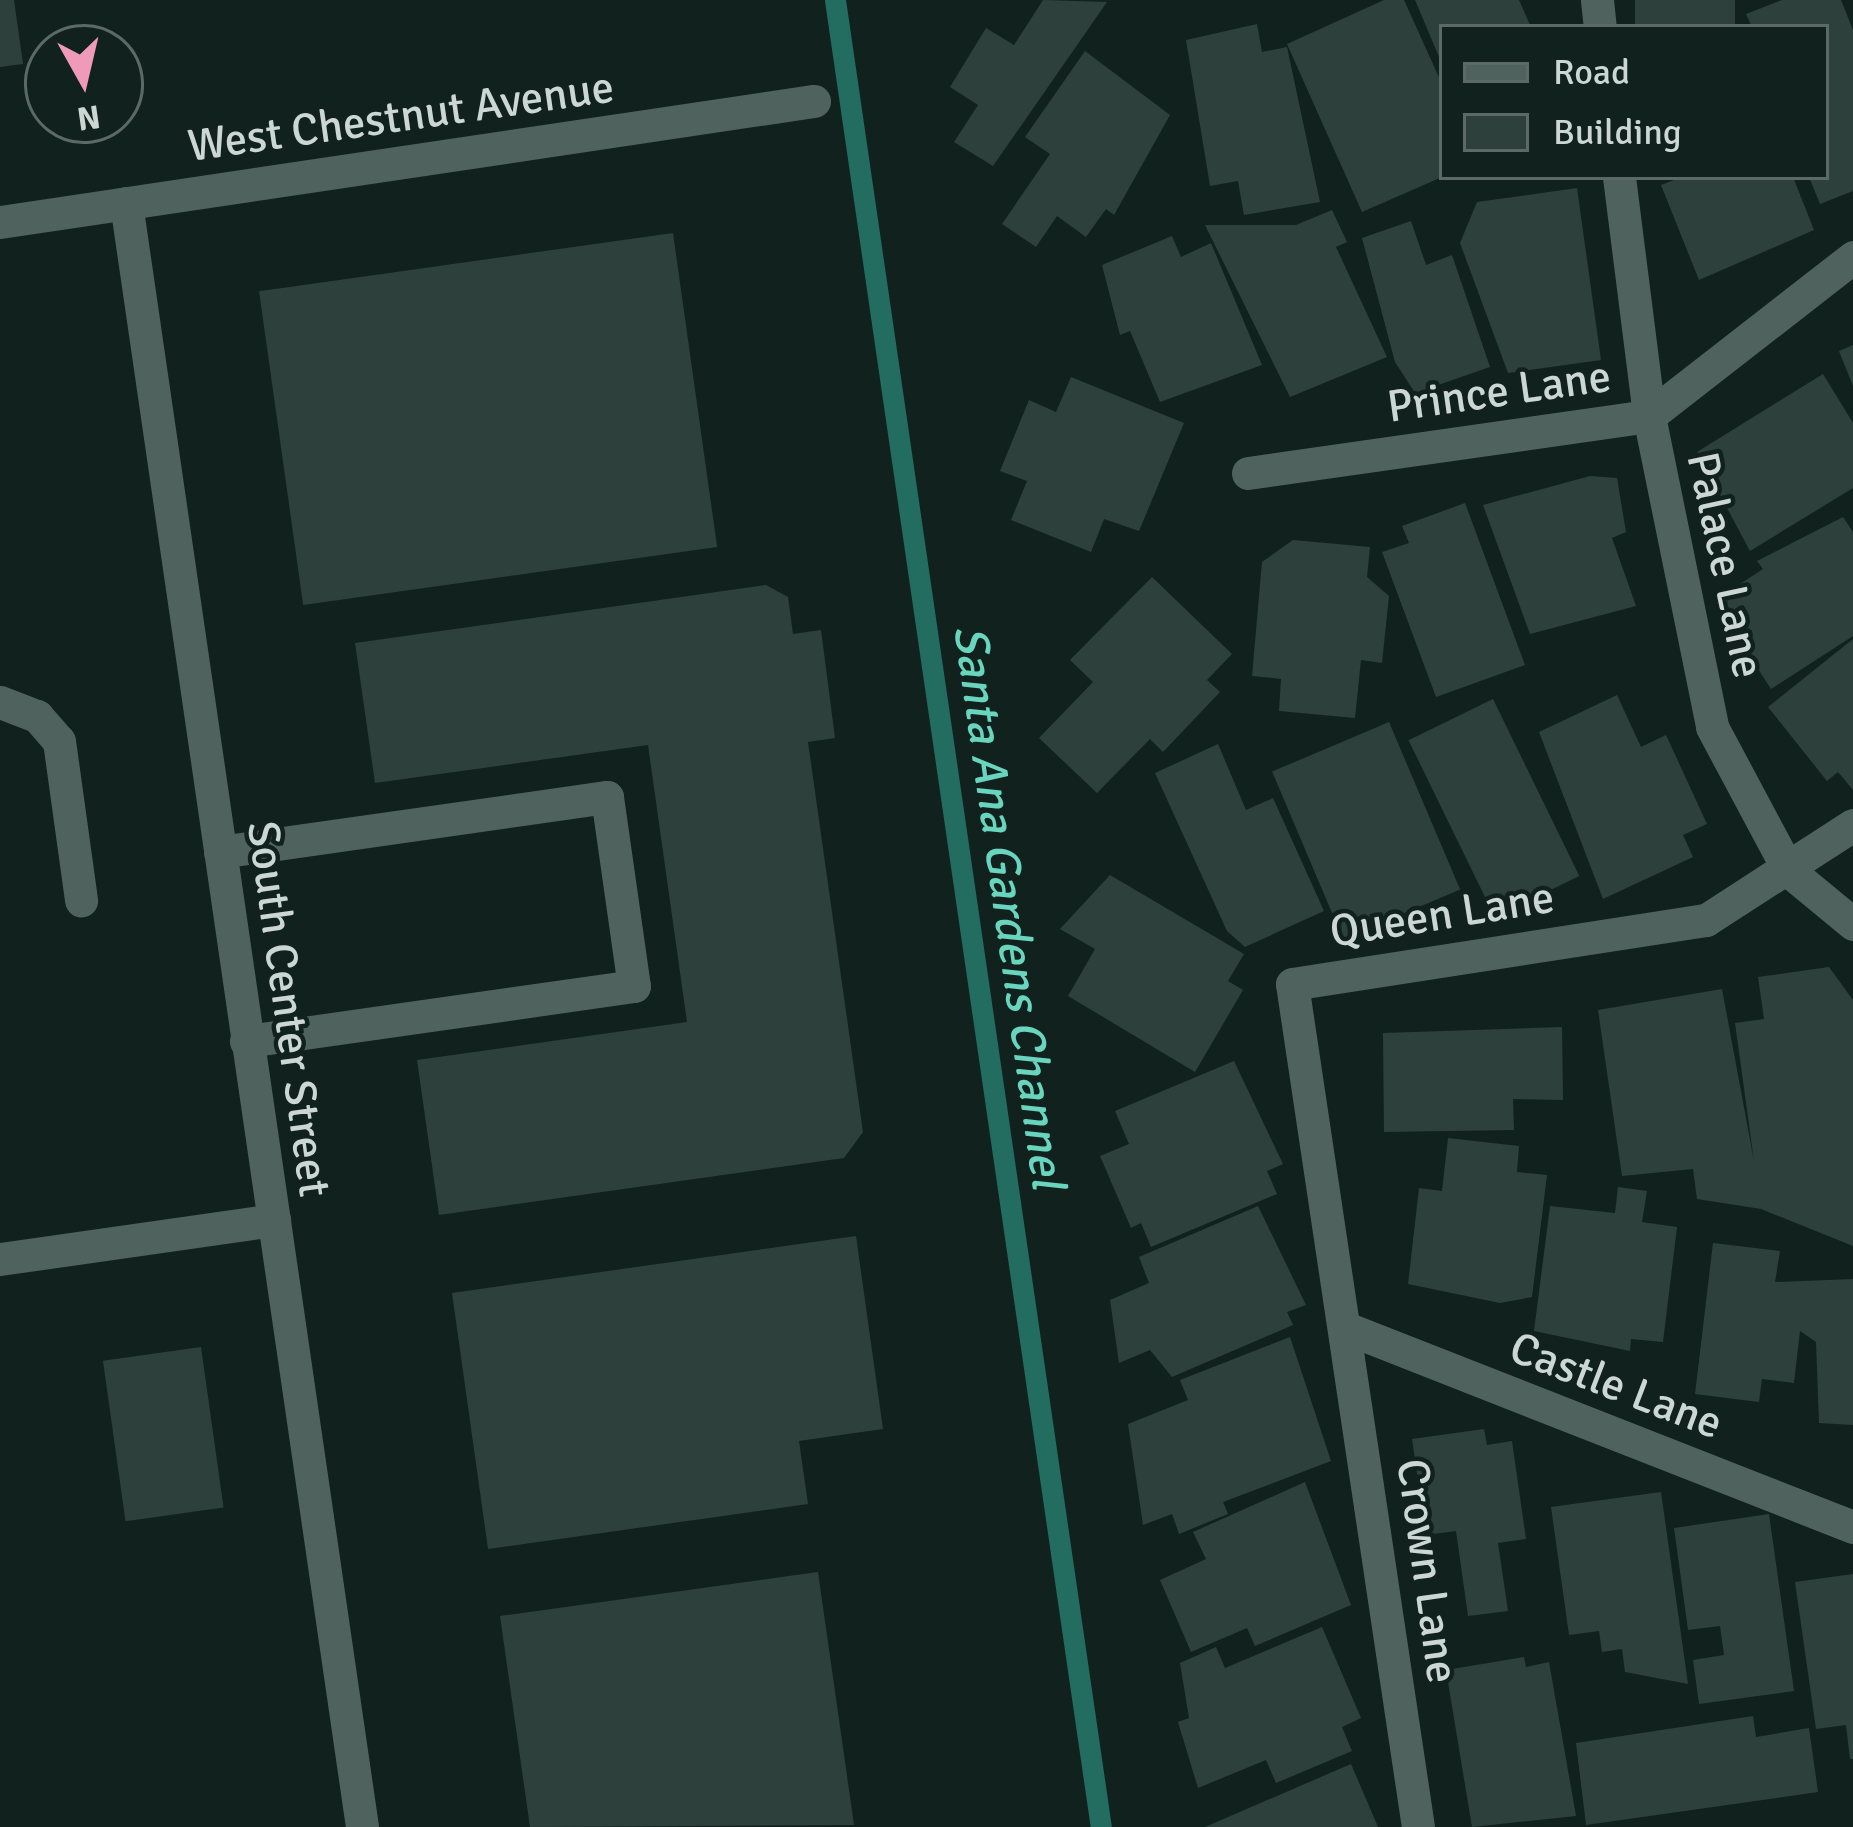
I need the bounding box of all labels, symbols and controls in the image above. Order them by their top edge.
north arrow [24,24,144,144]
legend [1439,24,1829,180]
text: Road [1553,50,1630,95]
street label: West Chestnut Avenue [185,60,617,174]
text: N [74,95,103,139]
text: Building [1553,110,1682,155]
street label: Prince Lane [1384,350,1614,434]
street label: Palace Lane [1675,447,1775,683]
water label: Santa Ana Gardens Channel [941,621,1077,1193]
street label: South Center Street [235,818,341,1200]
street label: Queen Lane [1326,871,1558,959]
street label: Castle Lane [1502,1321,1730,1451]
street label: Crown Lane [1385,1455,1469,1687]

